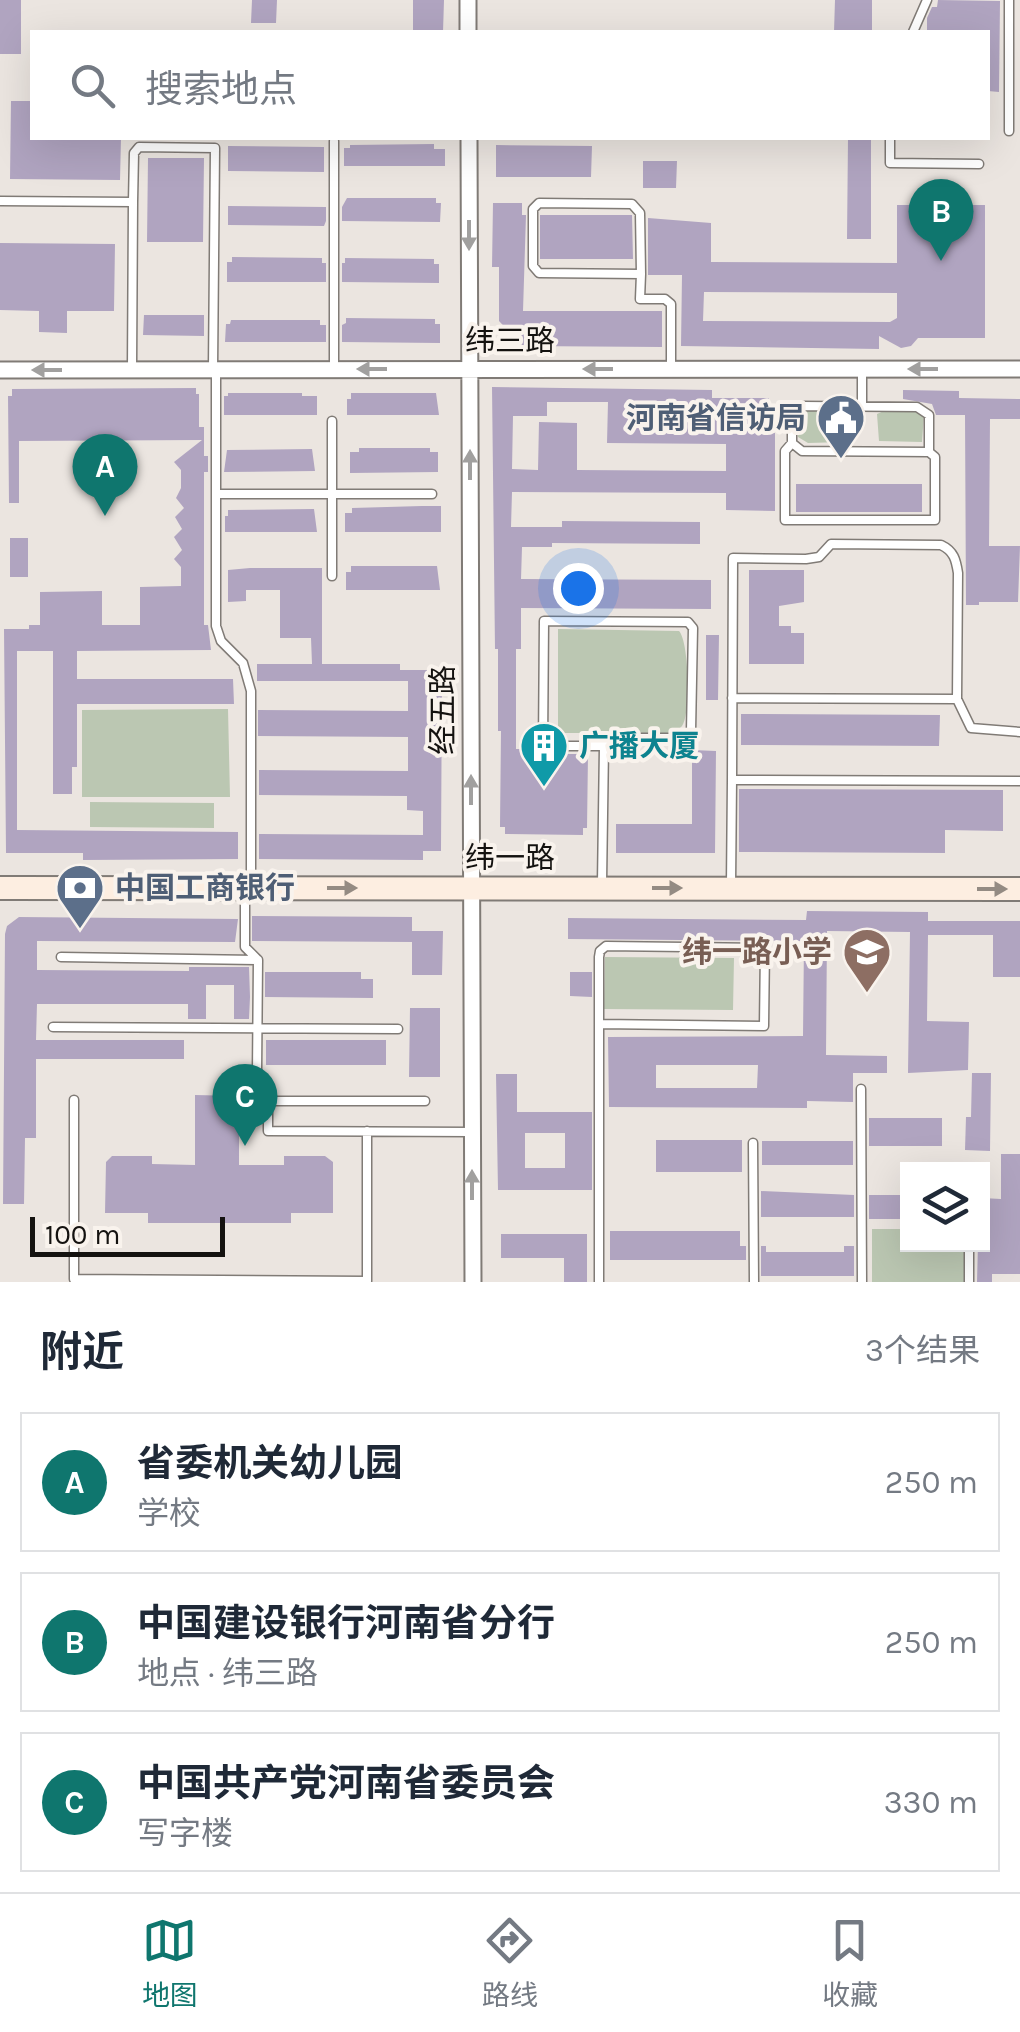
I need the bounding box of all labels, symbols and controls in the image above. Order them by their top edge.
search box [30,30,990,140]
icon: search [65,58,120,113]
text: 搜索地点 [145,67,297,112]
pin: B [908,178,974,261]
one-way arrow [461,219,477,251]
street label: 纬三路 [465,323,555,359]
one-way arrow [355,361,387,377]
one-way arrow [581,361,613,377]
one-way arrow [906,361,938,377]
one-way arrow [30,362,62,378]
public building icon: 河南省信访局 [815,392,867,460]
place label: 河南省信访局 [626,400,806,436]
pin: A [72,434,138,516]
one-way arrow [462,448,478,480]
your location [553,563,604,614]
street label: 经五路 [425,665,461,755]
building icon: 广播大厦 [518,720,570,788]
place label: 广播大厦 [579,728,699,764]
one-way arrow [463,773,479,805]
street label: 纬一路 [465,840,555,876]
bank icon: 中国工商银行 [54,862,106,930]
place label: 中国工商银行 [115,870,295,906]
one-way arrow [327,880,359,896]
one-way arrow [652,880,684,896]
one-way arrow [977,881,1009,897]
school or university icon: 纬一路小学 [841,926,893,994]
place label: 纬一路小学 [682,934,832,970]
pin: C [212,1064,278,1146]
map controls [900,1162,990,1252]
button: layers [900,1162,990,1252]
one-way arrow [464,1168,480,1200]
scale bar [30,1212,225,1256]
text: 100 m [45,1218,120,1251]
text: 附近 [40,1327,124,1377]
text: 3个结果 [865,1332,980,1369]
text: 省委机关幼儿园 [137,1441,403,1486]
text: A [64,1464,85,1501]
text: 250 m [885,1464,978,1501]
text: 学校 [137,1495,201,1532]
text: 中国建设银行河南省分行 [137,1601,555,1646]
text: B [64,1624,85,1661]
text: 250 m [885,1624,978,1661]
text: 地点 · 纬三路 [137,1655,318,1692]
text: 中国共产党河南省委员会 [137,1761,555,1806]
text: C [64,1784,85,1821]
text: 330 m [884,1784,978,1821]
text: 写字楼 [137,1815,233,1852]
tab: 地图 [142,1913,198,2013]
tab: 路线 [482,1913,538,2013]
tab: 收藏 [822,1913,878,2013]

